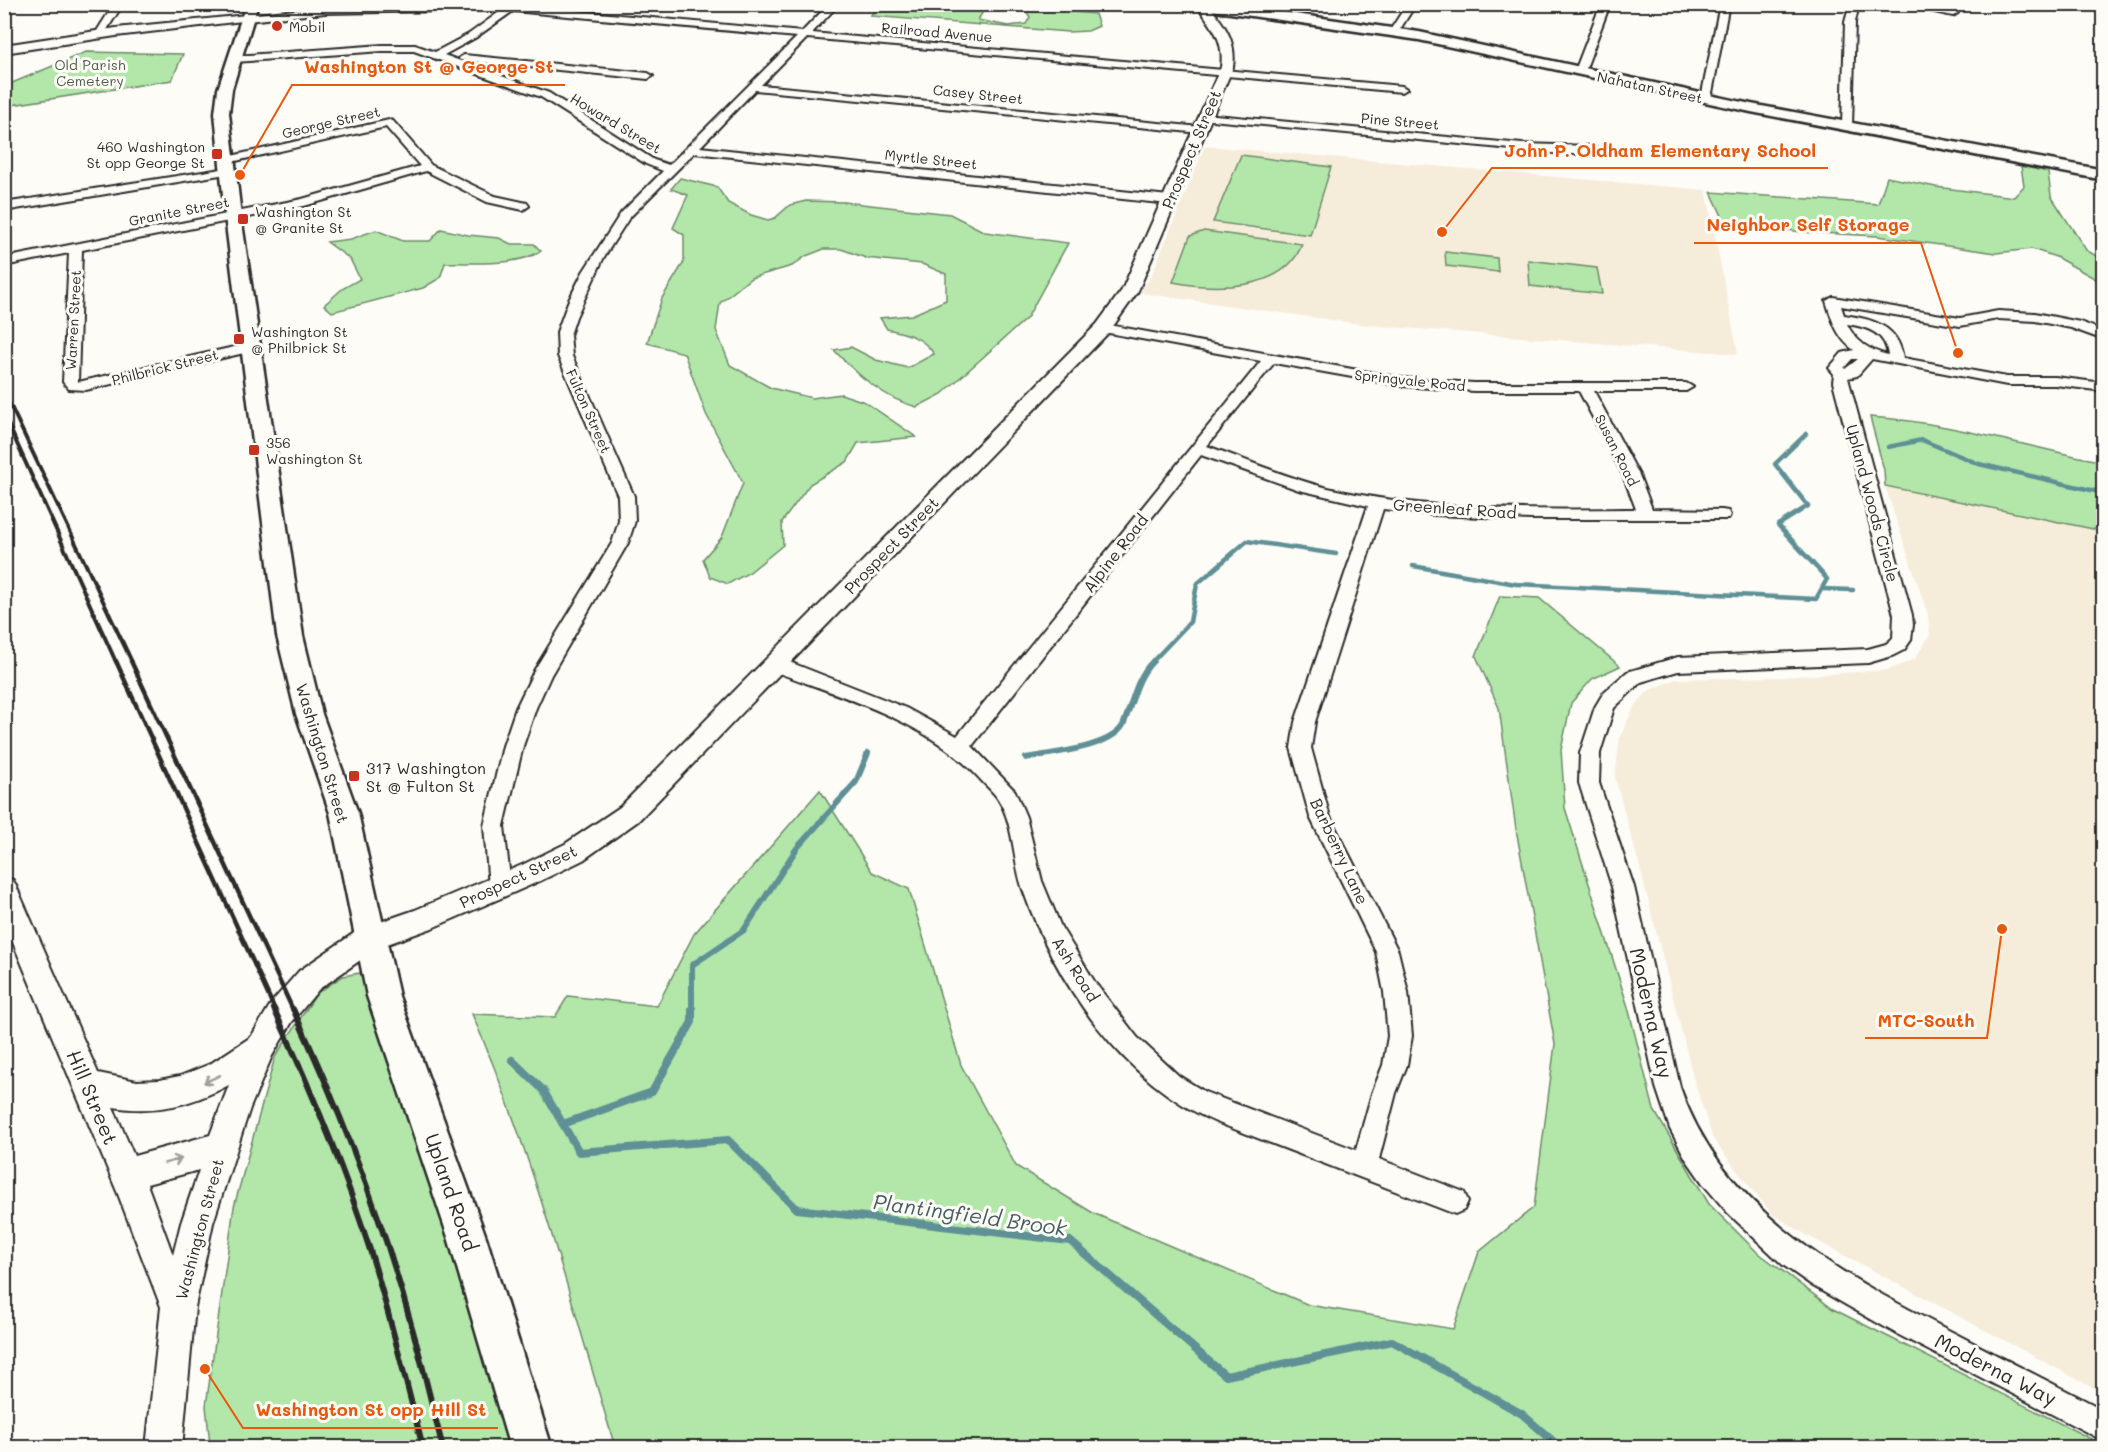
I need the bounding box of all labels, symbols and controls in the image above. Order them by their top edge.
place label: Mobil [289,17,325,36]
street label: Railroad Avenue [881,18,993,46]
marker: Mobil [270,19,284,33]
callout: Washington St @ George St [292,49,565,85]
text: Washington St @ George St [304,54,554,78]
park label: Old Parish Cemetery [54,55,126,90]
street label: Nahatan Street [1596,67,1704,107]
street label: Casey Street [932,80,1024,108]
street label: Prospect Street [1156,86,1226,212]
street label: Howard Street [567,88,665,158]
street label: George Street [280,101,382,143]
street label: Pine Street [1360,108,1440,134]
callout: John P. Oldham Elementary School [1492,132,1828,168]
place label: 460 Washington St opp George St [87,137,205,172]
text: John P. Oldham Elementary School [1504,138,1816,162]
street label: Myrtle Street [884,145,978,173]
marker: 460 Washington St opp George St [210,147,224,161]
street label: Granite Street [127,192,231,230]
place label: Washington St @ Granite St [255,202,352,237]
callout: Neighbor Self Storage [1694,207,1921,243]
marker: Washington St @ Granite St [236,212,250,226]
text: Neighbor Self Storage [1706,212,1910,236]
street label: Warren Street [61,269,85,371]
place label: Washington St @ Philbrick St [251,322,348,357]
marker: Washington St @ Philbrick St [232,332,246,346]
street label: Philbrick Street [110,345,220,389]
street label: Springvale Road [1354,365,1466,395]
street label: Fulton Street [562,366,616,456]
street label: Susan Road [1591,411,1643,489]
street label: Upland Woods Circle [1842,422,1904,584]
place label: 356 Washington St [266,433,363,468]
marker: 356 Washington St [247,443,261,457]
street label: Prospect Street [839,492,943,598]
street label: Greenleaf Road [1393,493,1517,523]
street label: Alpine Road [1078,510,1152,596]
street label: Washington Street [292,680,354,826]
place label: 317 Washington St @ Fulton St [366,757,486,796]
marker: 317 Washington St @ Fulton St [347,769,361,783]
street label: Barberry Lane [1306,795,1374,907]
street label: Prospect Street [456,840,580,912]
street label: Ash Road [1048,933,1104,1005]
street label: Moderna Way [1624,945,1680,1081]
callout: MTC-South [1865,1002,1987,1038]
text: MTC-South [1877,1008,1975,1032]
street label: Hill Street [61,1046,125,1148]
one-way arrow [203,1073,221,1085]
street label: Upland Road [420,1130,484,1254]
one-way arrow [164,1155,183,1166]
street label: Washington Street [170,1156,228,1302]
water label: Plantingfield Brook [872,1187,1069,1241]
street label: Moderna Way [1931,1327,2061,1411]
callout: Washington St opp Hill St [243,1392,498,1428]
text: Washington St opp Hill St [256,1397,486,1421]

